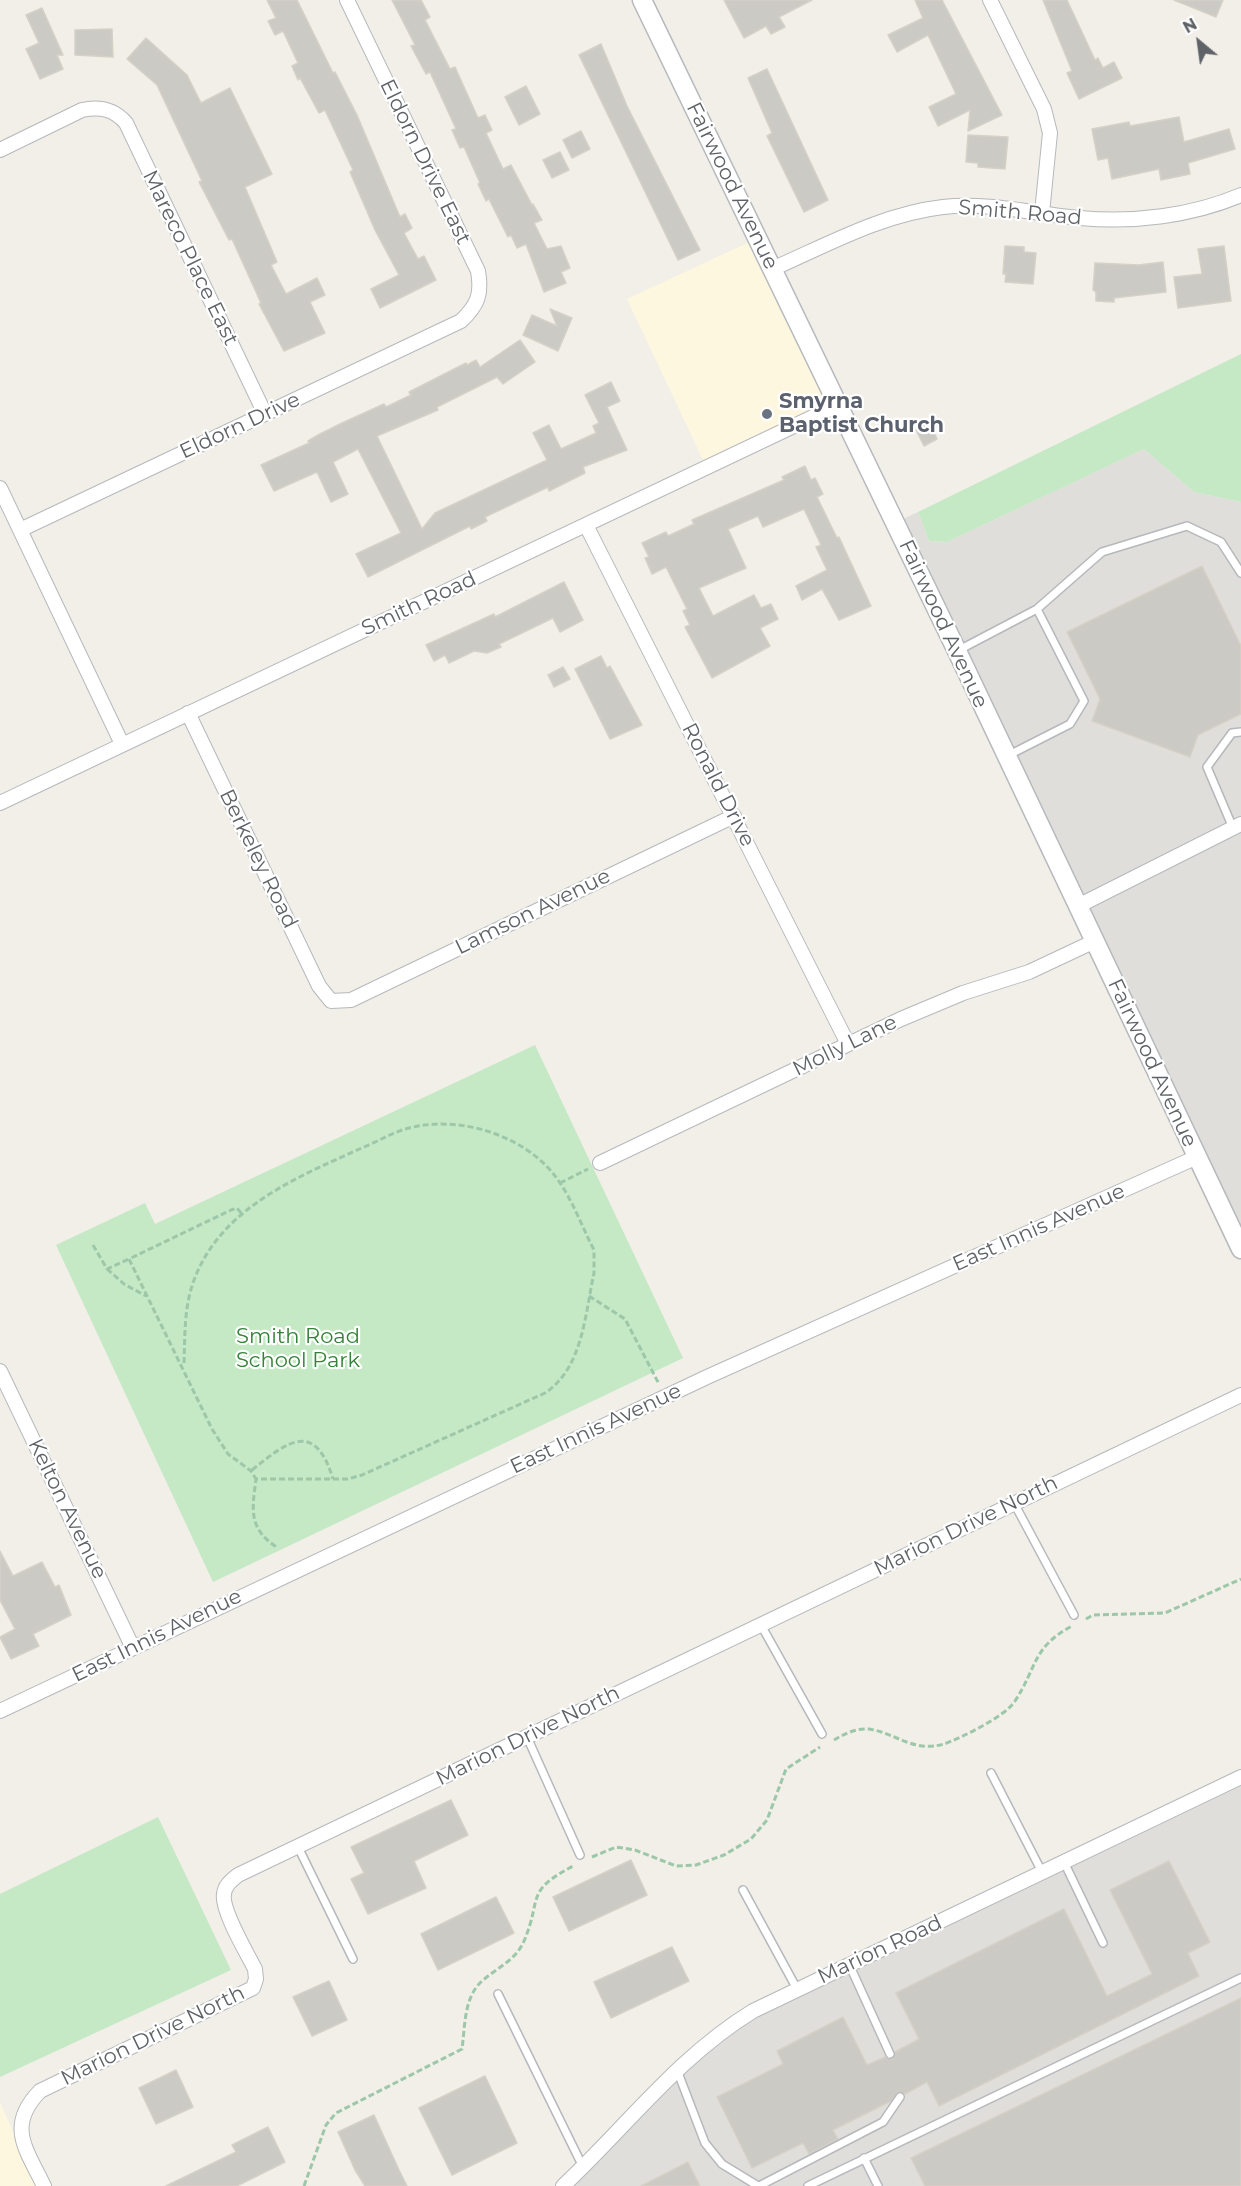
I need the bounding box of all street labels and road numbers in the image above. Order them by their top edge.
street label: Eldorn Drive East [374,75,476,249]
street label: Fairwood Avenue [681,98,783,274]
street label: Mareco Place East [137,166,243,350]
street label: Smith Road [957,195,1083,231]
street label: Eldorn Drive [176,387,304,465]
street label: Fairwood Avenue [893,536,993,712]
street label: Smith Road [358,566,480,642]
street label: Ronald Drive [676,719,760,851]
street label: Berkeley Road [213,785,303,933]
street label: Lamson Avenue [451,864,615,960]
street label: Fairwood Avenue [1102,975,1202,1151]
street label: Molly Lane [789,1010,901,1082]
street label: East Innis Avenue [949,1179,1129,1277]
street label: East Innis Avenue [506,1378,686,1480]
street label: Kelton Avenue [22,1435,112,1583]
street label: Marion Drive North [870,1471,1062,1581]
street label: East Innis Avenue [68,1584,246,1688]
street label: Marion Drive North [432,1681,624,1791]
street label: Marion Road [814,1910,946,1990]
street label: Marion Drive North [57,1981,249,2091]

